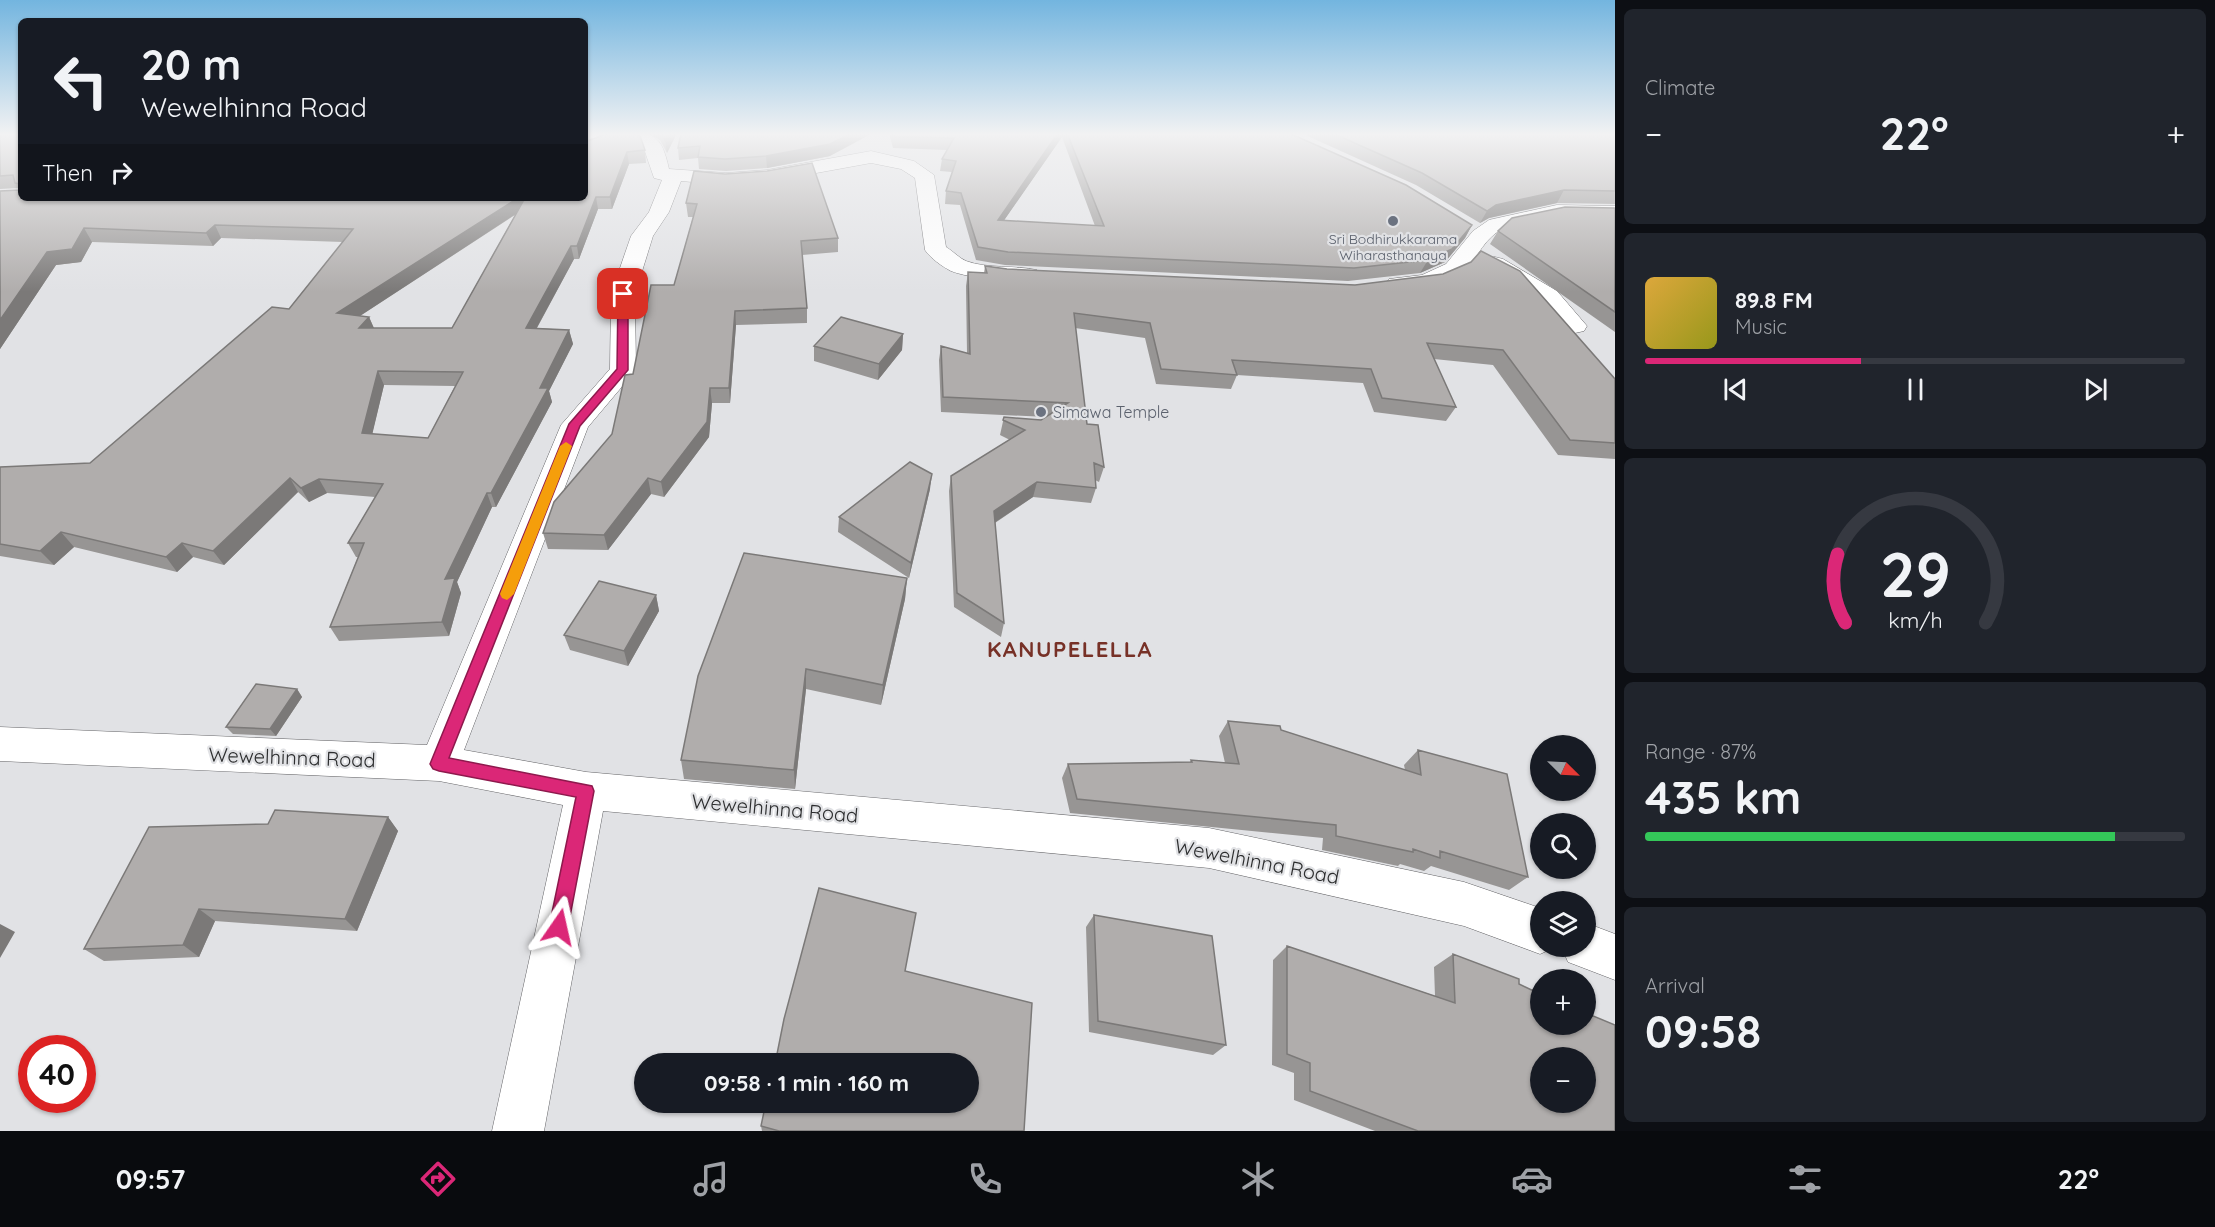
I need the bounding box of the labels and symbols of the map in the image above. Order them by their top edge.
marker: Sri Bodhirukkarama Wiharasthanaya [1386,214,1400,228]
place label: Sri Bodhirukkarama Wiharasthanaya [1329,230,1457,264]
pin [597,268,648,319]
place label: Simawa Temple [1053,402,1169,422]
marker: Simawa Temple [1034,405,1048,419]
district label: KANUPELELLA [987,635,1153,663]
north arrow [1530,735,1596,801]
street label: Wewelhinna Road [208,742,376,772]
street label: Wewelhinna Road [691,788,859,828]
street label: Wewelhinna Road [1173,833,1341,889]
position arrow [527,895,591,959]
speed limit sign: 40 [18,1035,96,1113]

